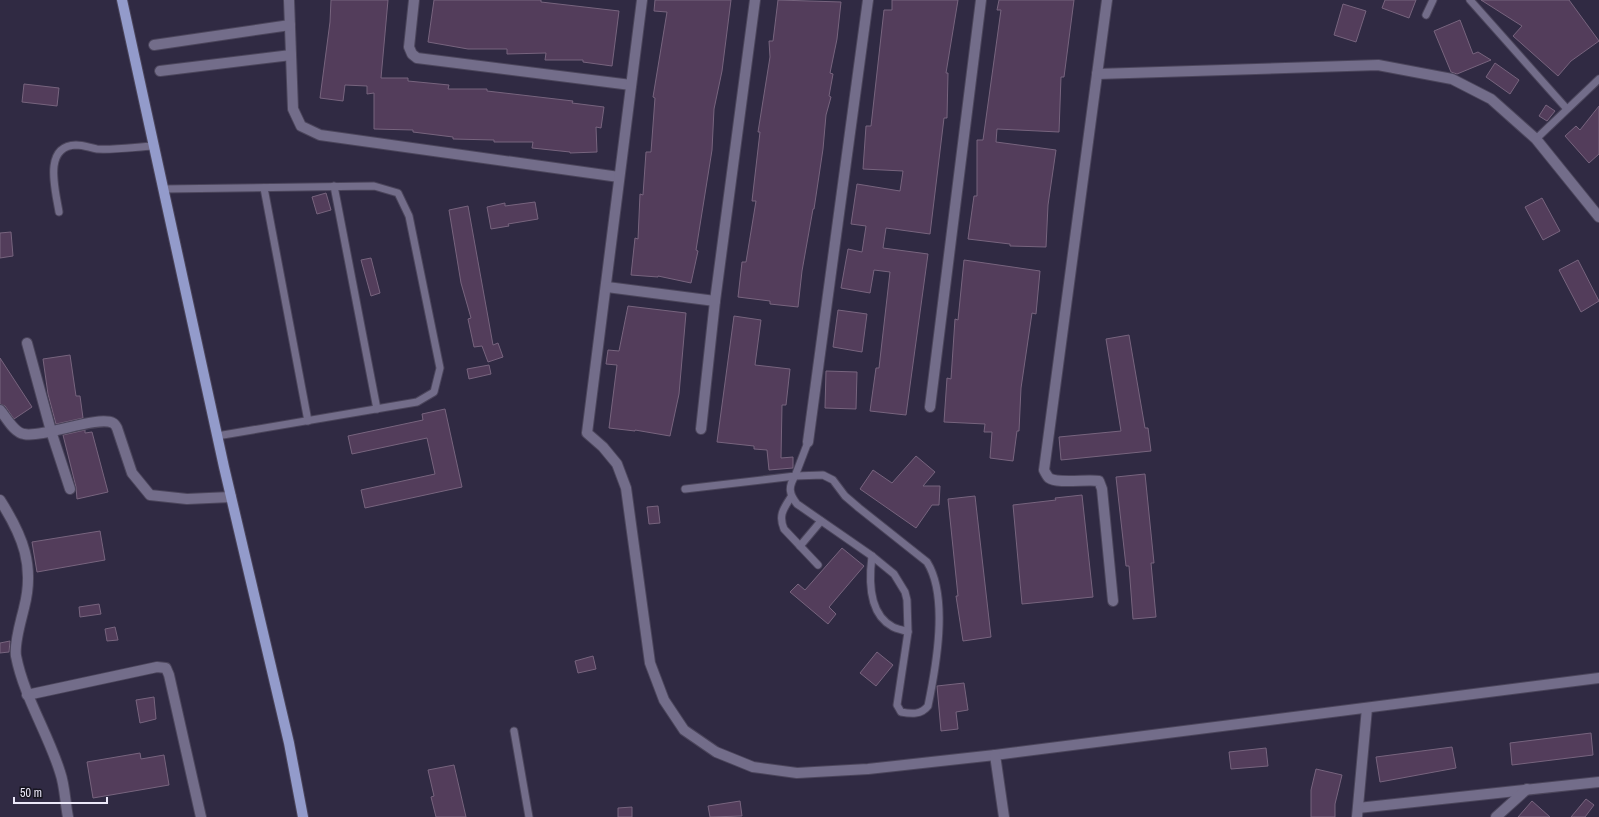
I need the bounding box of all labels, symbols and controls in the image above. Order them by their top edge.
scale bar [14,779,107,805]
text: 50 m [20,785,42,801]

